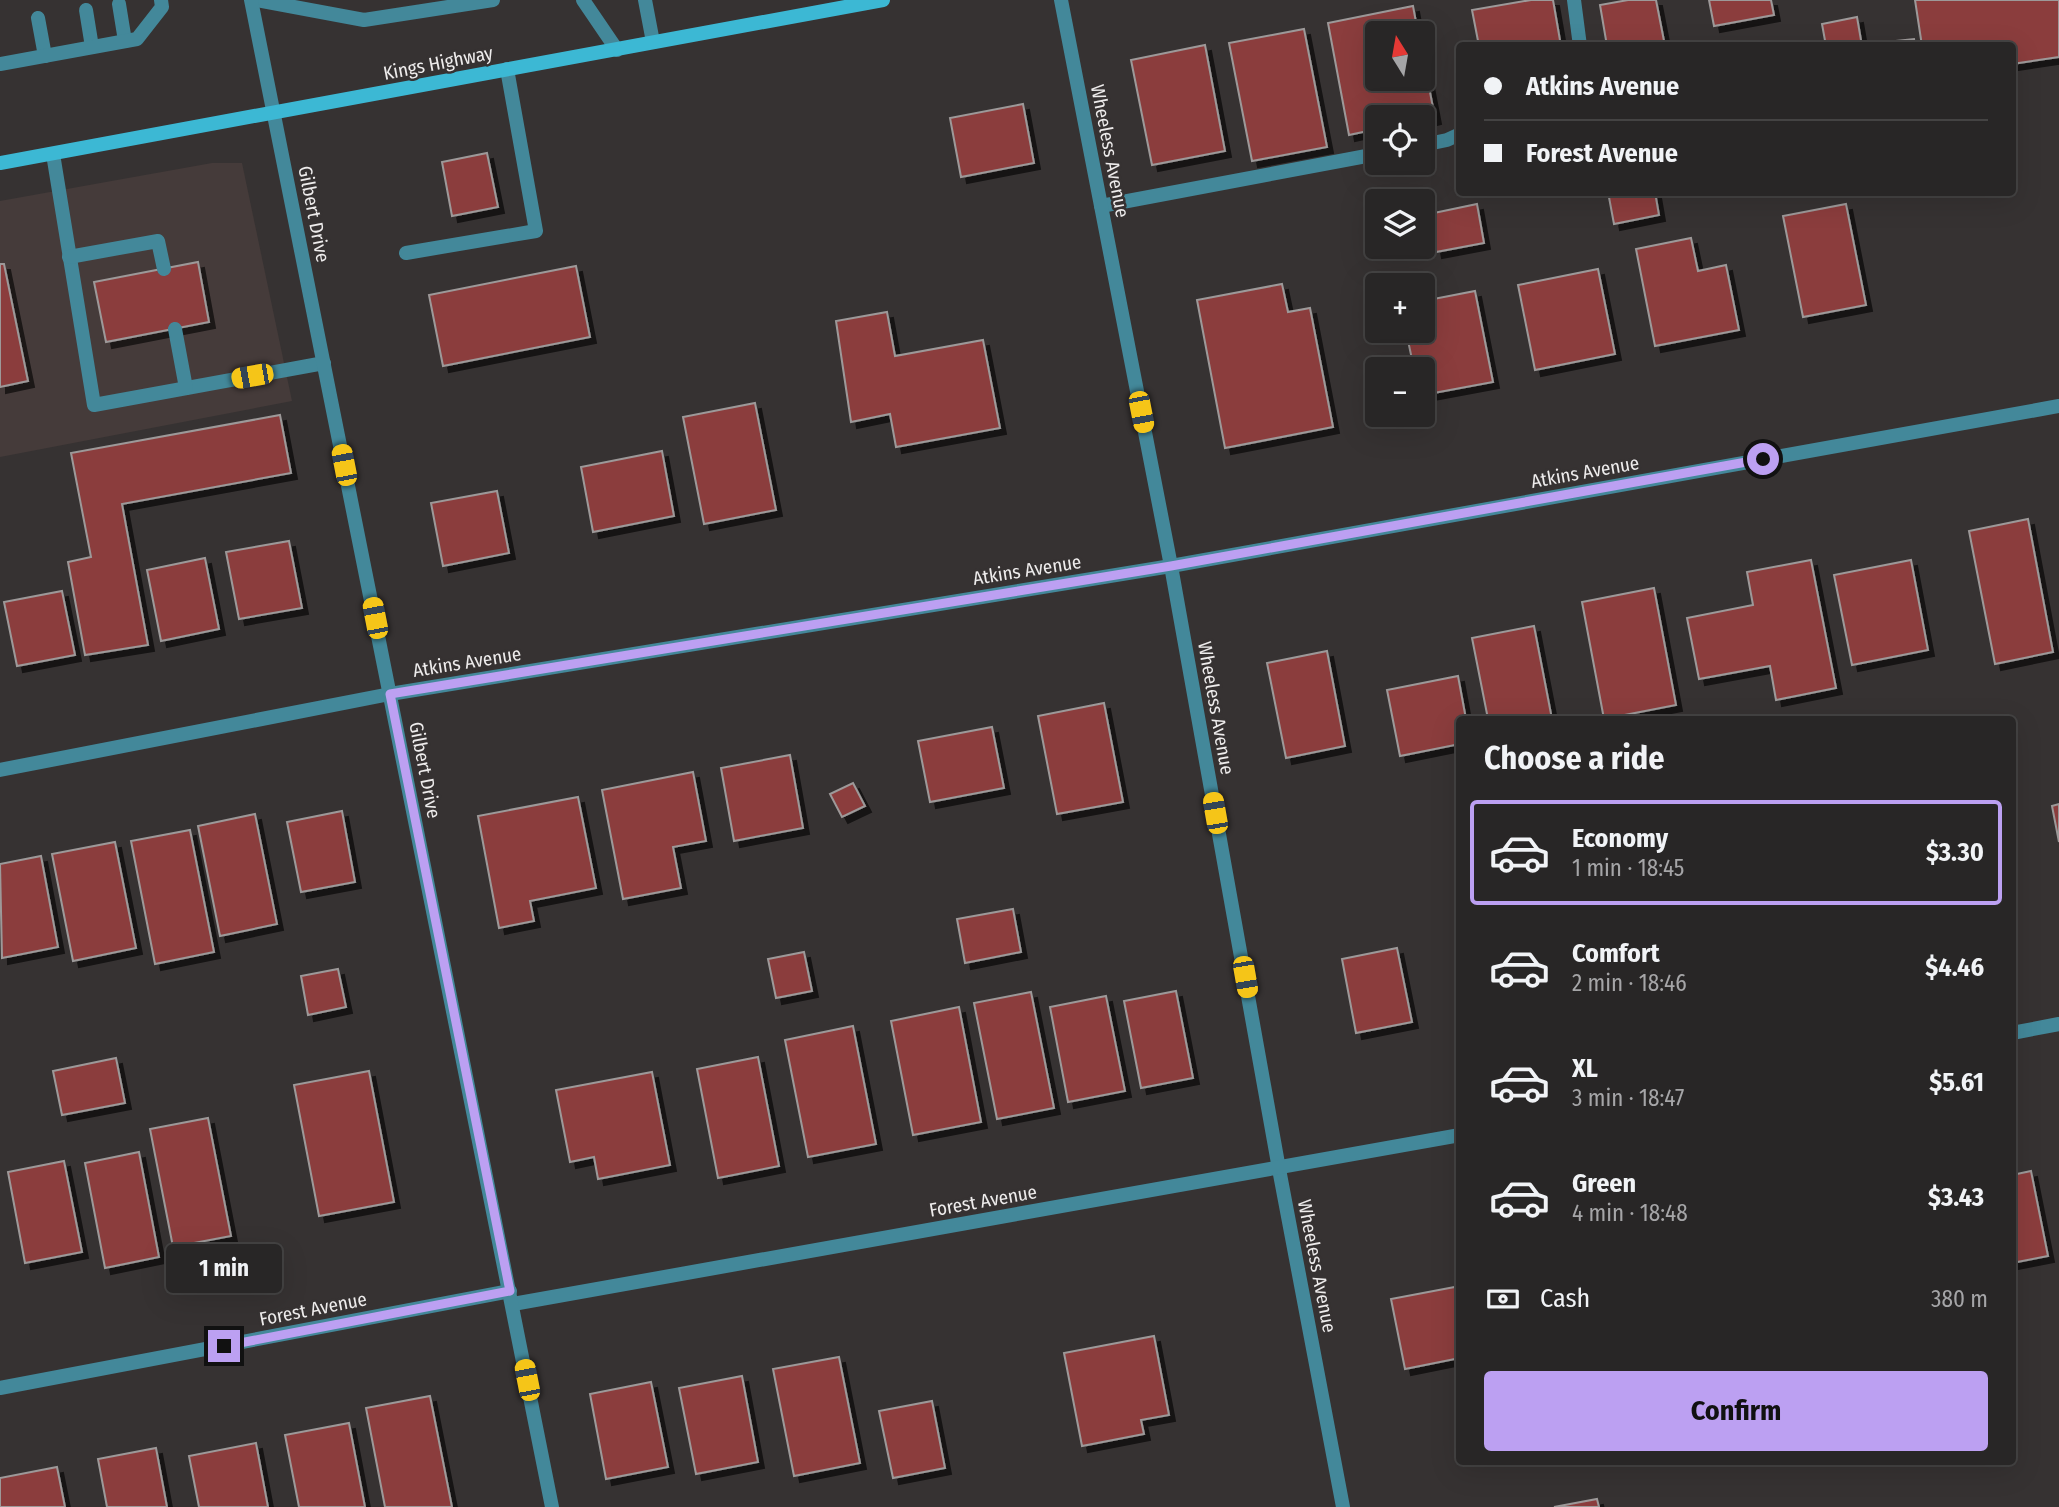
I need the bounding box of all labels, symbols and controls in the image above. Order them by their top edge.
north arrow [1365,21,1435,91]
map controls [1365,21,1435,427]
street label: Kings Highway [381,41,495,85]
text: Atkins Avenue [1526,71,1679,102]
street label: Wheeless Avenue [1086,83,1134,219]
button: locate [1365,105,1435,175]
text: Forest Avenue [1526,138,1678,169]
street label: Gilbert Drive [293,164,335,264]
button: layers [1365,189,1435,259]
button: + [1365,273,1435,343]
button: − [1365,357,1435,427]
car [230,362,275,390]
car [1127,389,1156,435]
car [330,442,359,488]
route start [1747,443,1779,475]
street label: Atkins Avenue [1529,451,1641,493]
street label: Atkins Avenue [971,550,1083,590]
car [361,595,390,641]
street label: Wheeless Avenue [1193,640,1239,776]
street label: Atkins Avenue [411,642,523,682]
street label: Gilbert Drive [404,720,446,820]
text: Choose a ride [1484,739,1665,777]
car [1202,790,1229,836]
icon: car [1488,821,1551,884]
text: Economy [1572,823,1668,854]
text: $3.30 [1926,837,1984,868]
text: 1 min · 18:45 [1572,854,1684,882]
icon: car [1488,936,1551,999]
text: Comfort [1572,938,1660,969]
text: $4.46 [1925,952,1984,983]
car [1232,954,1259,1000]
text: 2 min · 18:46 [1572,969,1687,997]
icon: car [1488,1051,1551,1114]
text: XL [1572,1053,1598,1084]
text: $5.61 [1929,1067,1984,1098]
text: 3 min · 18:47 [1572,1084,1684,1112]
icon: car [1488,1166,1551,1229]
text: Green [1572,1168,1636,1199]
street label: Forest Avenue [927,1180,1039,1222]
text: $3.43 [1928,1182,1984,1213]
street label: Wheeless Avenue [1293,1198,1341,1334]
text: 4 min · 18:48 [1572,1199,1688,1227]
callout: 1 min [166,1244,282,1294]
text: 1 min [199,1254,249,1282]
icon: cash [1484,1280,1522,1318]
text: Cash [1540,1283,1590,1314]
text: 380 m [1931,1285,1988,1313]
street label: Forest Avenue [257,1287,369,1331]
route end [208,1330,240,1362]
car [513,1357,542,1403]
button: Confirm [1484,1371,1988,1451]

